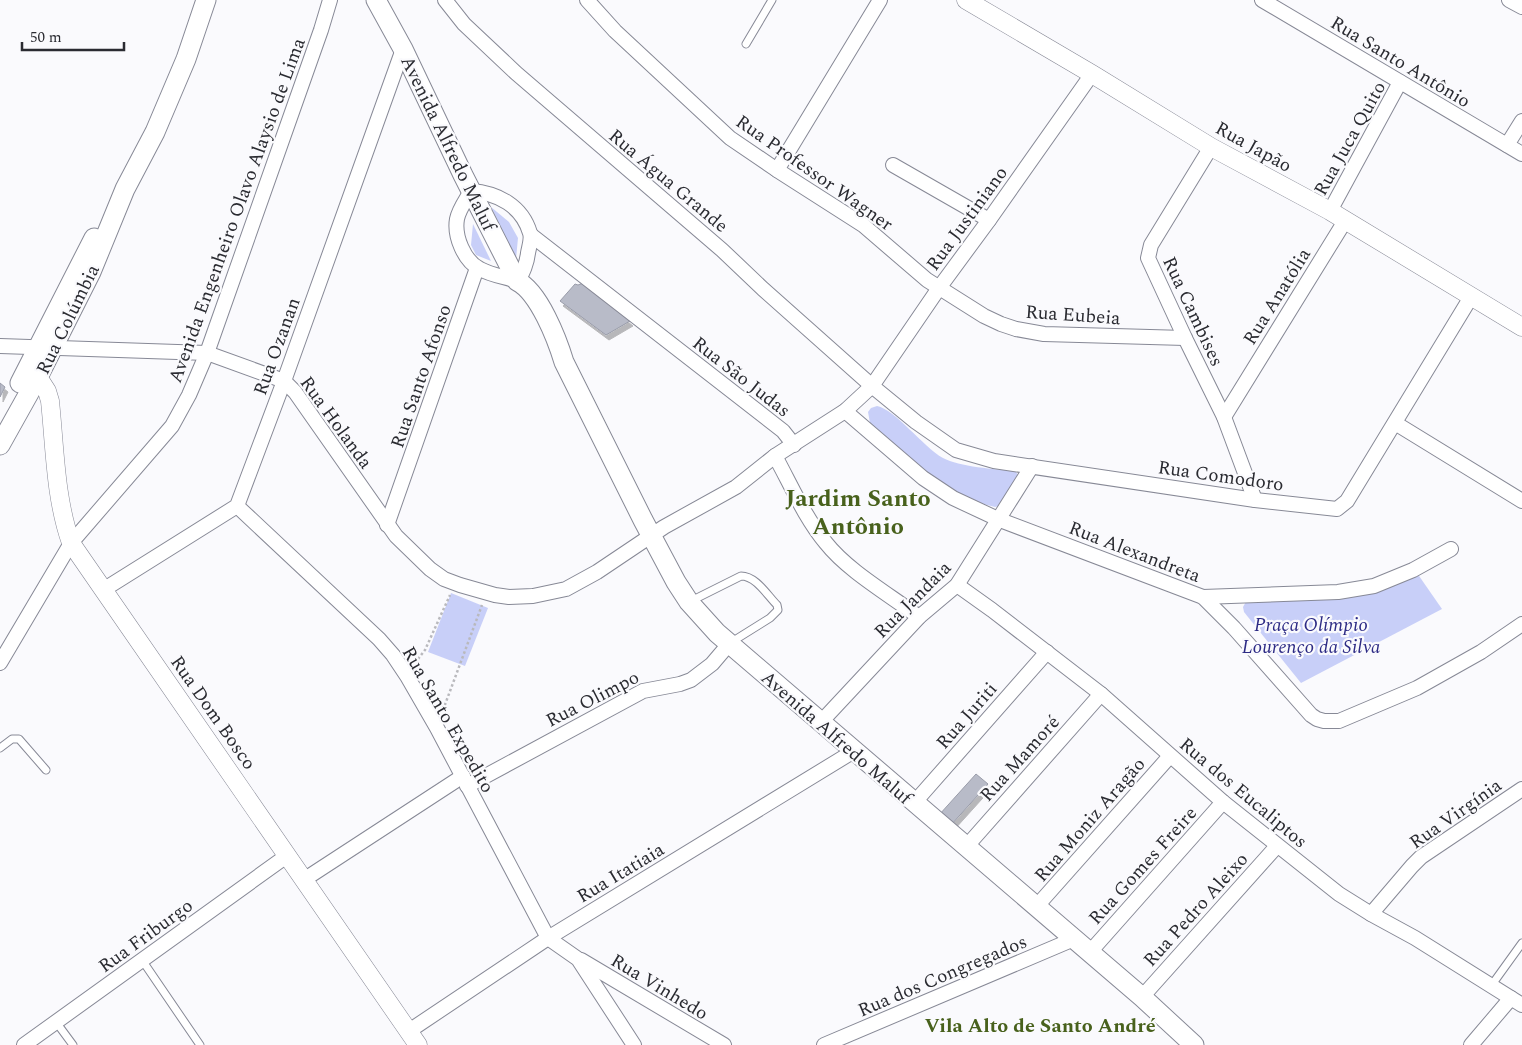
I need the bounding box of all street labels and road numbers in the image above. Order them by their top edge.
street label: Rua Santo Antônio [1324,9,1476,116]
street label: Avenida Engenheiro Olavo Alaysio de Lima [161,33,314,387]
street label: Avenida Alfredo Maluf [393,51,503,238]
street label: Rua Juca Quito [1307,76,1394,201]
street label: Rua Professor Wagner [729,108,899,239]
street label: Rua Japão [1210,114,1297,180]
street label: Rua Água Grande [602,122,734,240]
street label: Rua Justiniano [919,160,1015,277]
street label: Rua Anatólia [1236,242,1319,351]
street label: Rua Cambises [1154,252,1231,372]
street label: Rua Colúmbia [29,259,108,380]
street label: Rua Ozanan [246,293,309,400]
street label: Rua Eubeia [1024,298,1122,333]
street label: Rua Santo Afonso [383,301,460,452]
street label: Rua São Judas [686,329,797,425]
street label: Rua Holanda [292,370,380,476]
street label: Rua Comodoro [1156,453,1286,500]
street label: Rua Alexandreta [1064,514,1205,591]
street label: Rua Jandaia [868,554,959,646]
street label: Rua Santo Expedito [394,641,502,799]
street label: Rua Dom Bosco [163,650,263,776]
street label: Rua Olimpo [541,663,645,735]
street label: Avenida Alfredo Maluf [754,664,919,813]
street label: Rua Juriti [930,676,1005,756]
street label: Rua Mamoré [973,709,1067,809]
street label: Rua dos Eucaliptos [1172,731,1314,856]
street label: Rua Moniz Aragão [1028,751,1153,889]
street label: Rua Virgínia [1404,771,1509,857]
street label: Rua Gomes Freire [1082,800,1204,932]
street label: Rua Itatiaia [571,835,671,911]
street label: Rua Pedro Aleixo [1137,846,1256,974]
street label: Rua Friburgo [92,892,199,981]
street label: Rua dos Congregados [853,928,1032,1025]
street label: Rua Vinhedo [605,947,714,1028]

